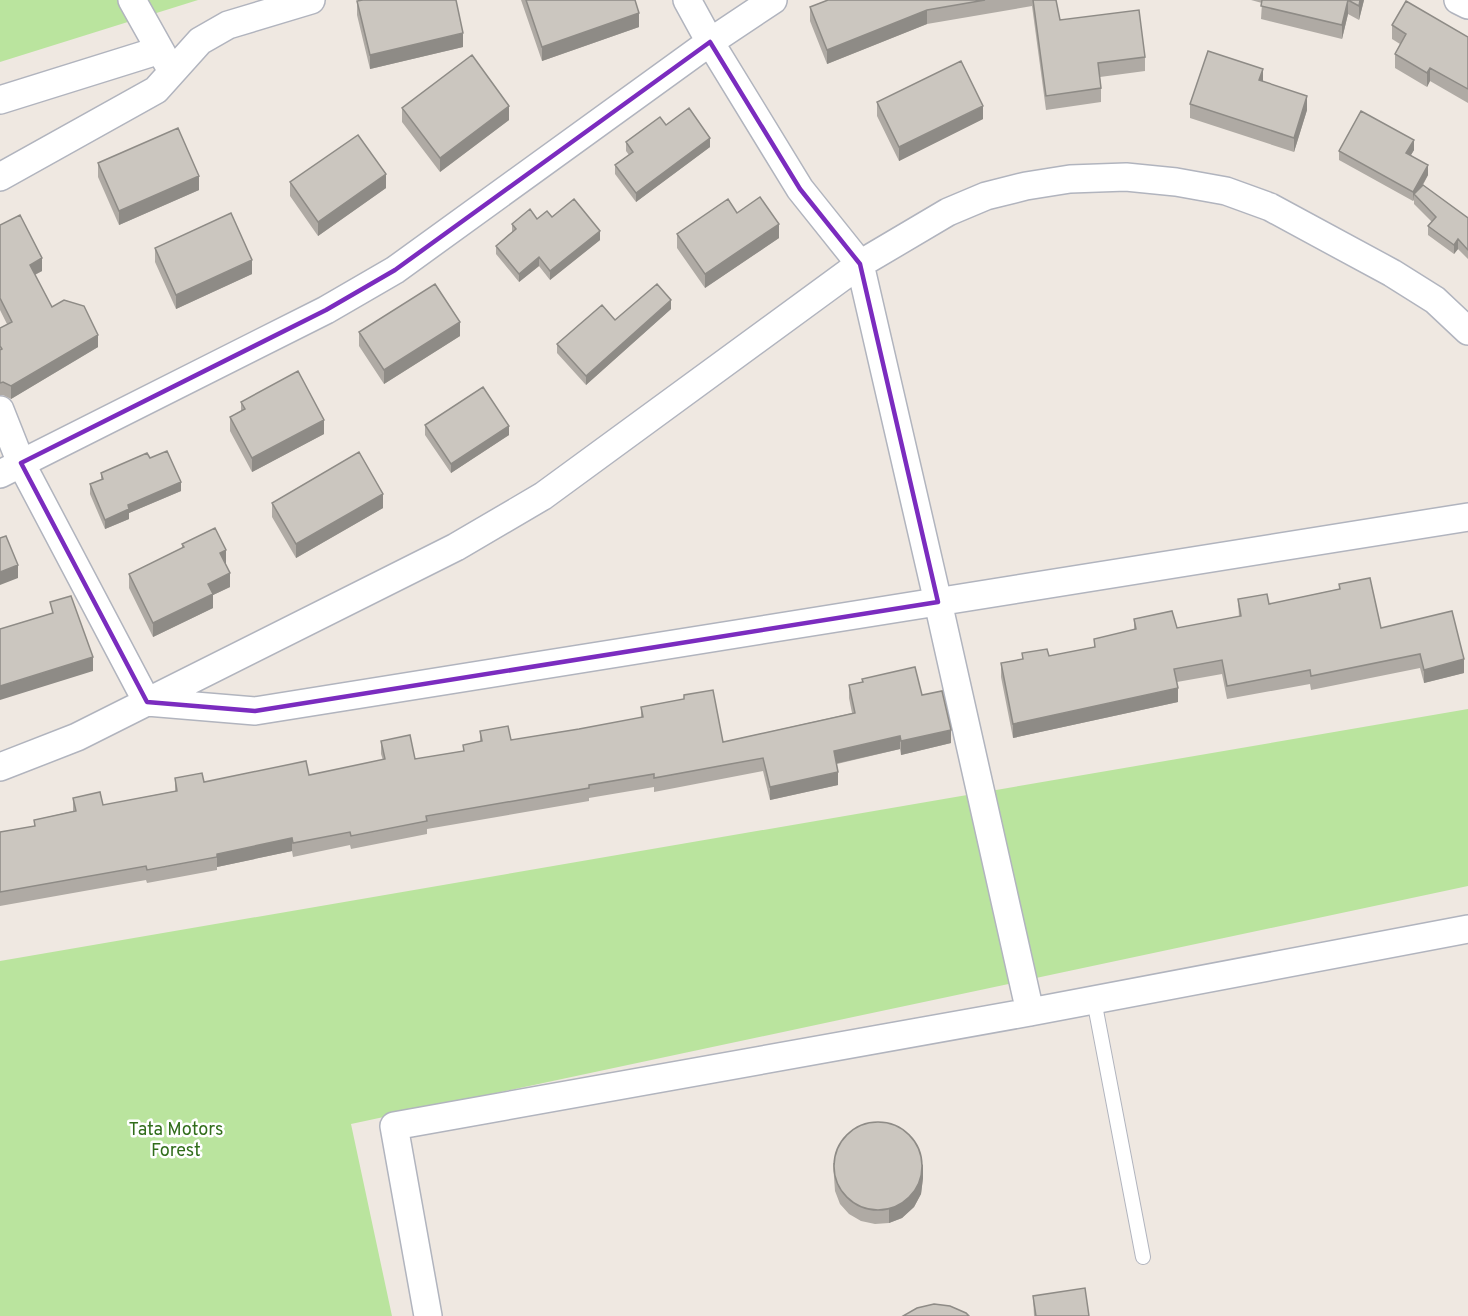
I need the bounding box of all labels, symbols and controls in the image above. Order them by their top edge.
park label: Tata Motors Forest [128,1119,224,1163]

